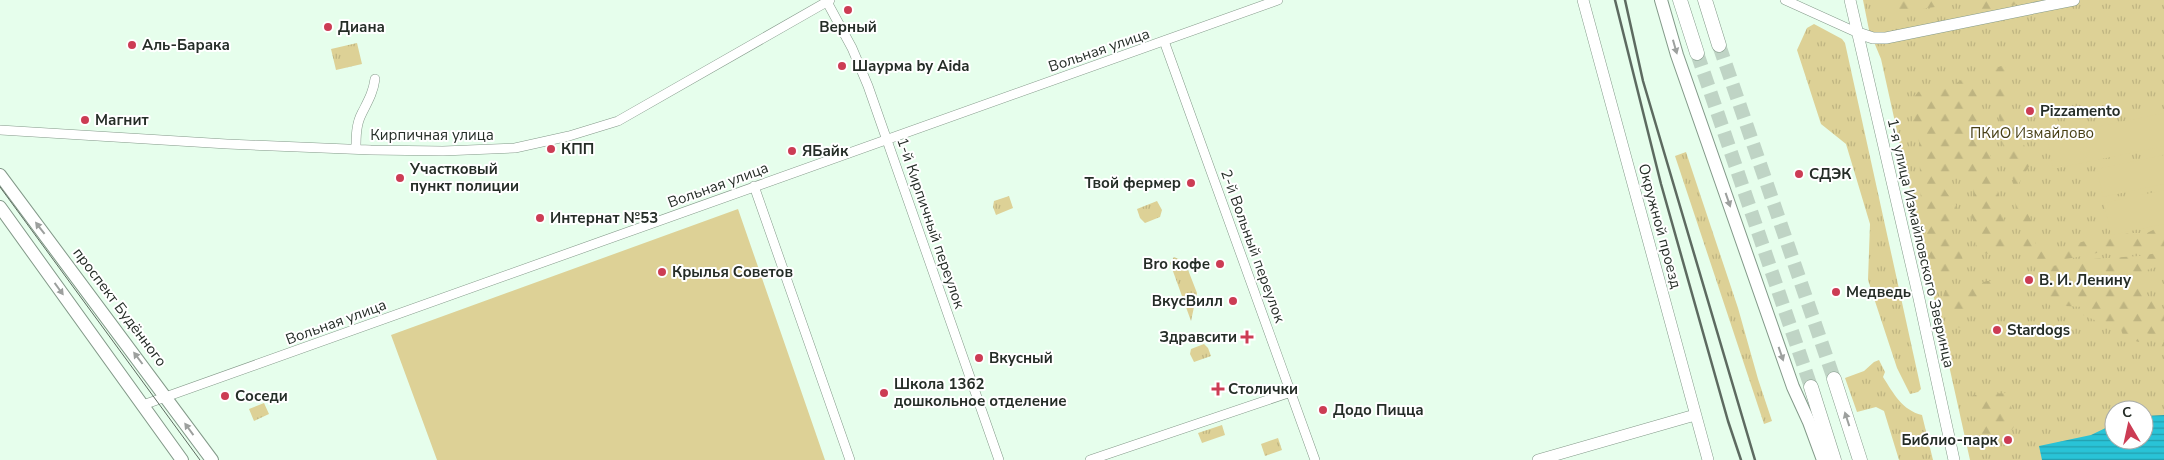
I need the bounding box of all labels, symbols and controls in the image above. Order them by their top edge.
marker: Верный [842,4,854,16]
place label: Диана [338,17,385,37]
place label: Верный [819,17,877,37]
marker: Диана [322,21,334,33]
street label: Вольная улица [1046,23,1152,77]
place label: Аль-Барака [142,35,230,55]
marker: Аль-Барака [126,39,138,51]
one-way arrow [1671,39,1679,54]
place label: Шаурма by Aida [852,56,970,76]
marker: Шаурма by Aida [836,60,848,72]
place label: Pizzamento [2040,101,2121,121]
marker: Pizzamento [2024,105,2036,117]
place label: Магнит [95,110,149,130]
marker: Магнит [79,114,91,126]
street label: 1-я улица Измайловского Зверинца [1883,116,1959,370]
park label: ПКиО Измайлово [1970,123,2094,143]
street label: Кирпичная улица [370,125,494,145]
street label: 1-й Кирпичный переулок [892,135,970,311]
place label: КПП [561,139,594,159]
place label: ЯБайк [802,141,849,161]
marker: КПП [545,143,557,155]
marker: ЯБайк [786,145,798,157]
street label: Вольная улица [665,158,771,212]
place label: Участковый пункт полиции [409,159,519,196]
street label: Окружной проезд [1634,161,1686,291]
place label: СДЭК [1809,164,1852,184]
street label: 2-й Вольный переулок [1216,167,1290,325]
marker: СДЭК [1793,168,1805,180]
marker: Участковый пункт полиции [394,172,406,184]
place label: Твой фермер [1084,173,1181,193]
marker: Твой фермер [1185,177,1197,189]
one-way arrow [1725,193,1732,208]
place label: Интернат №53 [550,208,658,228]
marker: Интернат №53 [534,212,546,224]
one-way arrow [35,222,46,235]
street label: проспект Будённого [69,243,171,371]
place label: Bro кофе [1143,254,1210,274]
marker: Bro кофе [1214,258,1226,270]
place label: Крылья Советов [672,262,793,282]
marker: Крылья Советов [656,266,668,278]
place label: В. И. Ленину [2039,270,2132,290]
marker: В. И. Ленину [2023,274,2035,286]
one-way arrow [54,282,64,296]
place label: Медведь [1846,282,1911,302]
marker: Медведь [1830,286,1842,298]
place label: ВкусВилл [1152,291,1223,311]
street label: Вольная улица [283,295,389,349]
marker: ВкусВилл [1227,295,1239,307]
place label: Stardogs [2007,320,2070,340]
marker: Stardogs [1991,324,2003,336]
place label: Здравсити [1160,327,1237,347]
marker: Здравсити [1241,331,1253,343]
one-way arrow [1777,347,1785,362]
place label: Вкусный [989,348,1053,368]
one-way arrow [132,352,143,365]
marker: Вкусный [973,352,985,364]
place label: Школа 1362 дошкольное отделение [894,374,1067,411]
place label: Столички [1228,379,1298,399]
marker: Столички [1212,383,1224,395]
place label: Соседи [235,386,288,406]
marker: Школа 1362 дошкольное отделение [878,387,890,399]
marker: Соседи [219,390,231,402]
place label: Додо Пицца [1333,400,1424,420]
north arrow [2104,400,2154,450]
text: С [2121,402,2134,423]
marker: Додо Пицца [1317,404,1329,416]
one-way arrow [1843,412,1851,427]
one-way arrow [185,422,195,435]
place label: Библио-парк [1901,430,1999,450]
marker: Библио-парк [2002,434,2014,446]

